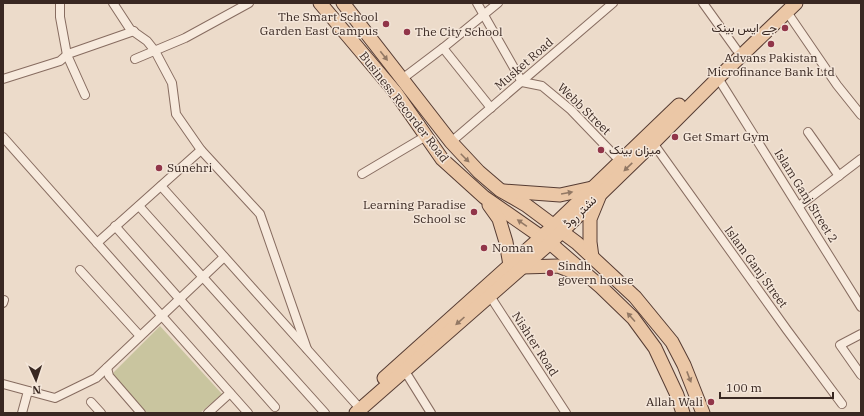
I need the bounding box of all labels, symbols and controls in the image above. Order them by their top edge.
place label: The Smart School Garden East Campus [260,9,378,38]
marker: The Smart School Garden East Campus [381,19,391,29]
place label: جے ایس بینک [711,20,777,36]
marker: جے ایس بینک [780,23,790,33]
place label: The City School [415,24,503,39]
marker: The City School [402,27,412,37]
street label: Musket Road [491,34,556,93]
marker: Advans Pakistan Microfinance Bank Ltd [766,39,776,49]
street label: Business Recorder Road [356,48,452,165]
place label: Advans Pakistan Microfinance Bank Ltd [707,50,835,79]
one-way arrow [380,51,388,61]
street label: Webb Street [555,80,614,138]
place label: Get Smart Gym [683,129,770,144]
marker: Get Smart Gym [670,132,680,142]
place label: میزان بینک [609,142,661,158]
marker: میزان بینک [596,145,606,155]
street label: Islam Ganj Street 2 [772,146,841,245]
one-way arrow [460,153,470,163]
place label: Sunehri [167,160,212,175]
one-way arrow [623,162,633,172]
marker: Sunehri [154,163,164,173]
one-way arrow [561,190,573,196]
street label: نشتر روڈ [560,192,600,232]
place label: Learning Paradise School sc [363,197,466,226]
marker: Learning Paradise School sc [469,207,479,217]
one-way arrow [517,219,527,227]
street label: Islam Ganj Street [722,223,791,311]
place label: Noman [492,240,534,255]
marker: Noman [479,243,489,253]
place label: Sindh govern house [558,258,634,287]
marker: Sindh govern house [545,268,555,278]
street label: Nishter Road [509,309,562,379]
one-way arrow [626,312,636,322]
one-way arrow [455,317,466,326]
north arrow [16,360,56,400]
one-way arrow [687,371,693,383]
scale bar [720,374,833,400]
text: 100 m [726,380,762,395]
text: N [32,383,41,397]
place label: Allah Wali [646,394,703,409]
marker: Allah Wali [706,397,716,407]

